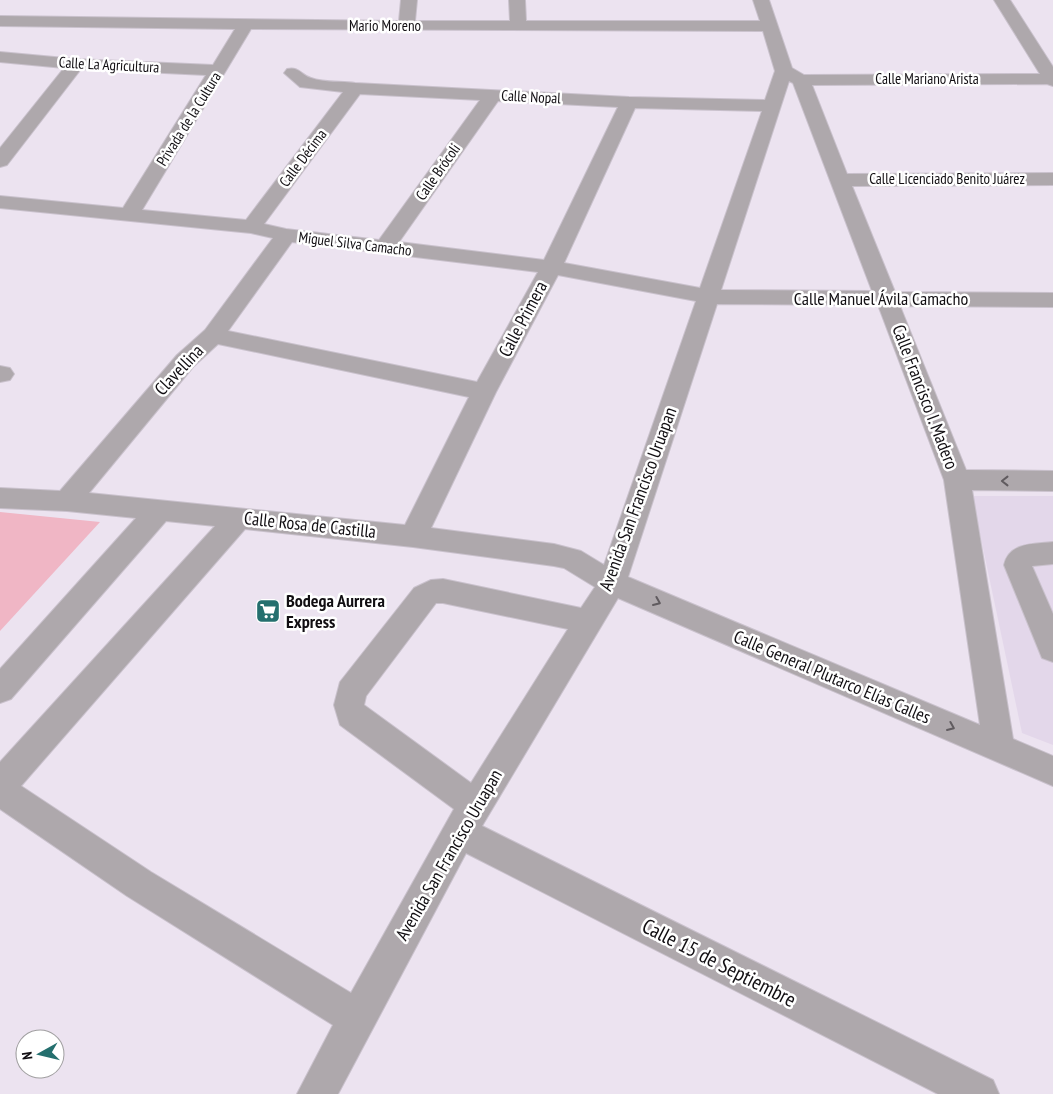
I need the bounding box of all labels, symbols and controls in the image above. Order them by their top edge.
street label: Mario Moreno [349,16,421,35]
street label: Calle La Agricultura [58,52,160,77]
street label: Privada de la Cultura [152,68,225,169]
street label: Calle Mariano Arista [875,69,979,88]
street label: Calle Nopal [501,85,562,108]
street label: Calle Décima [275,125,330,190]
street label: Calle Brócoli [411,140,464,204]
street label: Calle Licenciado Benito Juárez [869,169,1025,188]
street label: Miguel Silva Camacho [297,227,413,260]
street label: Calle Primera [493,277,552,361]
street label: Calle Manuel Ávila Camacho [794,287,968,310]
street label: Calle Francisco I. Madero [887,321,964,473]
street label: Clavellina [149,339,208,400]
street label: Avenida San Francisco Uruapan [594,404,681,594]
one-way arrow [1001,476,1008,486]
street label: Calle Rosa de Castilla [243,506,377,543]
place label: Bodega Aurrera Express [286,589,385,633]
one-way arrow [652,596,661,607]
supermarket icon: Bodega Aurrera Express [255,598,281,624]
street label: Calle General Plutarco Elías Calles [730,625,934,728]
one-way arrow [946,721,955,732]
street label: Avenida San Francisco Uruapan [390,765,507,944]
street label: Calle 15 de Septiembre [638,912,801,1013]
north arrow [15,1029,65,1079]
text: N [18,1051,37,1061]

